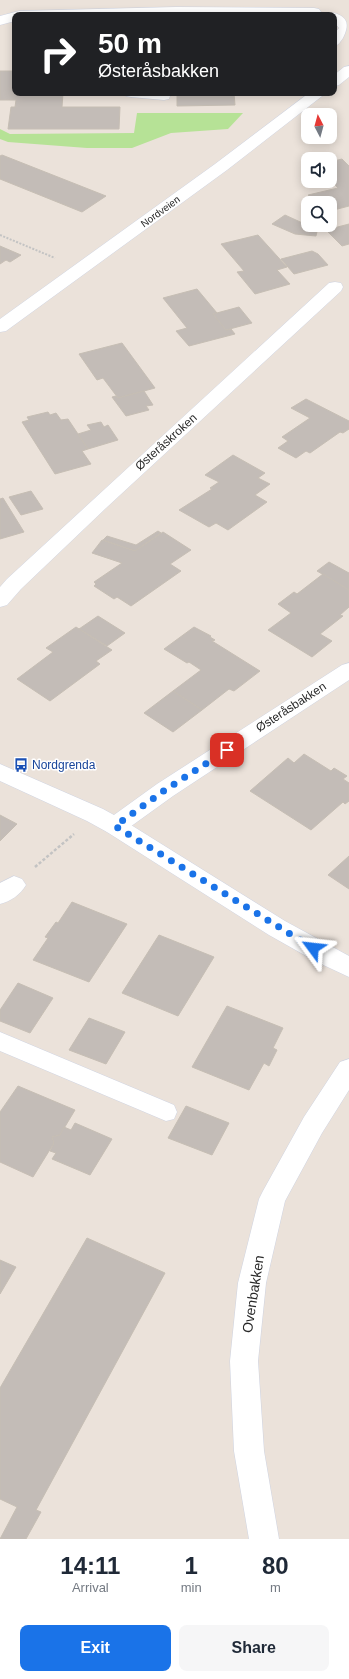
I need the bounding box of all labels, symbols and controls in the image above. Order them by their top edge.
icon: right [32,28,84,80]
text: 50 m [98,28,162,59]
text: Østeråsbakken [98,61,219,81]
north arrow [301,108,337,144]
map controls [301,108,337,232]
button: sound [301,152,337,188]
street label: Nordveien [139,194,182,229]
button: search [301,196,337,232]
street label: Østeråskroken [132,411,200,473]
street label: Østeråsbakken [253,679,329,735]
pin [210,733,244,767]
icon: arrive [216,739,238,761]
bus stop icon: Nordgrenda [13,757,29,773]
place label: Nordgrenda [32,758,96,772]
position arrow [292,927,334,969]
street label: Ovenbakken [239,1254,267,1334]
text: 14:11 [60,1552,120,1579]
text: 1 [184,1552,198,1579]
text: 80 [262,1552,289,1579]
text: Arrival [72,1580,109,1595]
text: min [181,1580,202,1595]
text: m [270,1580,281,1595]
button: Exit [20,1625,171,1671]
button: Share [179,1625,329,1671]

